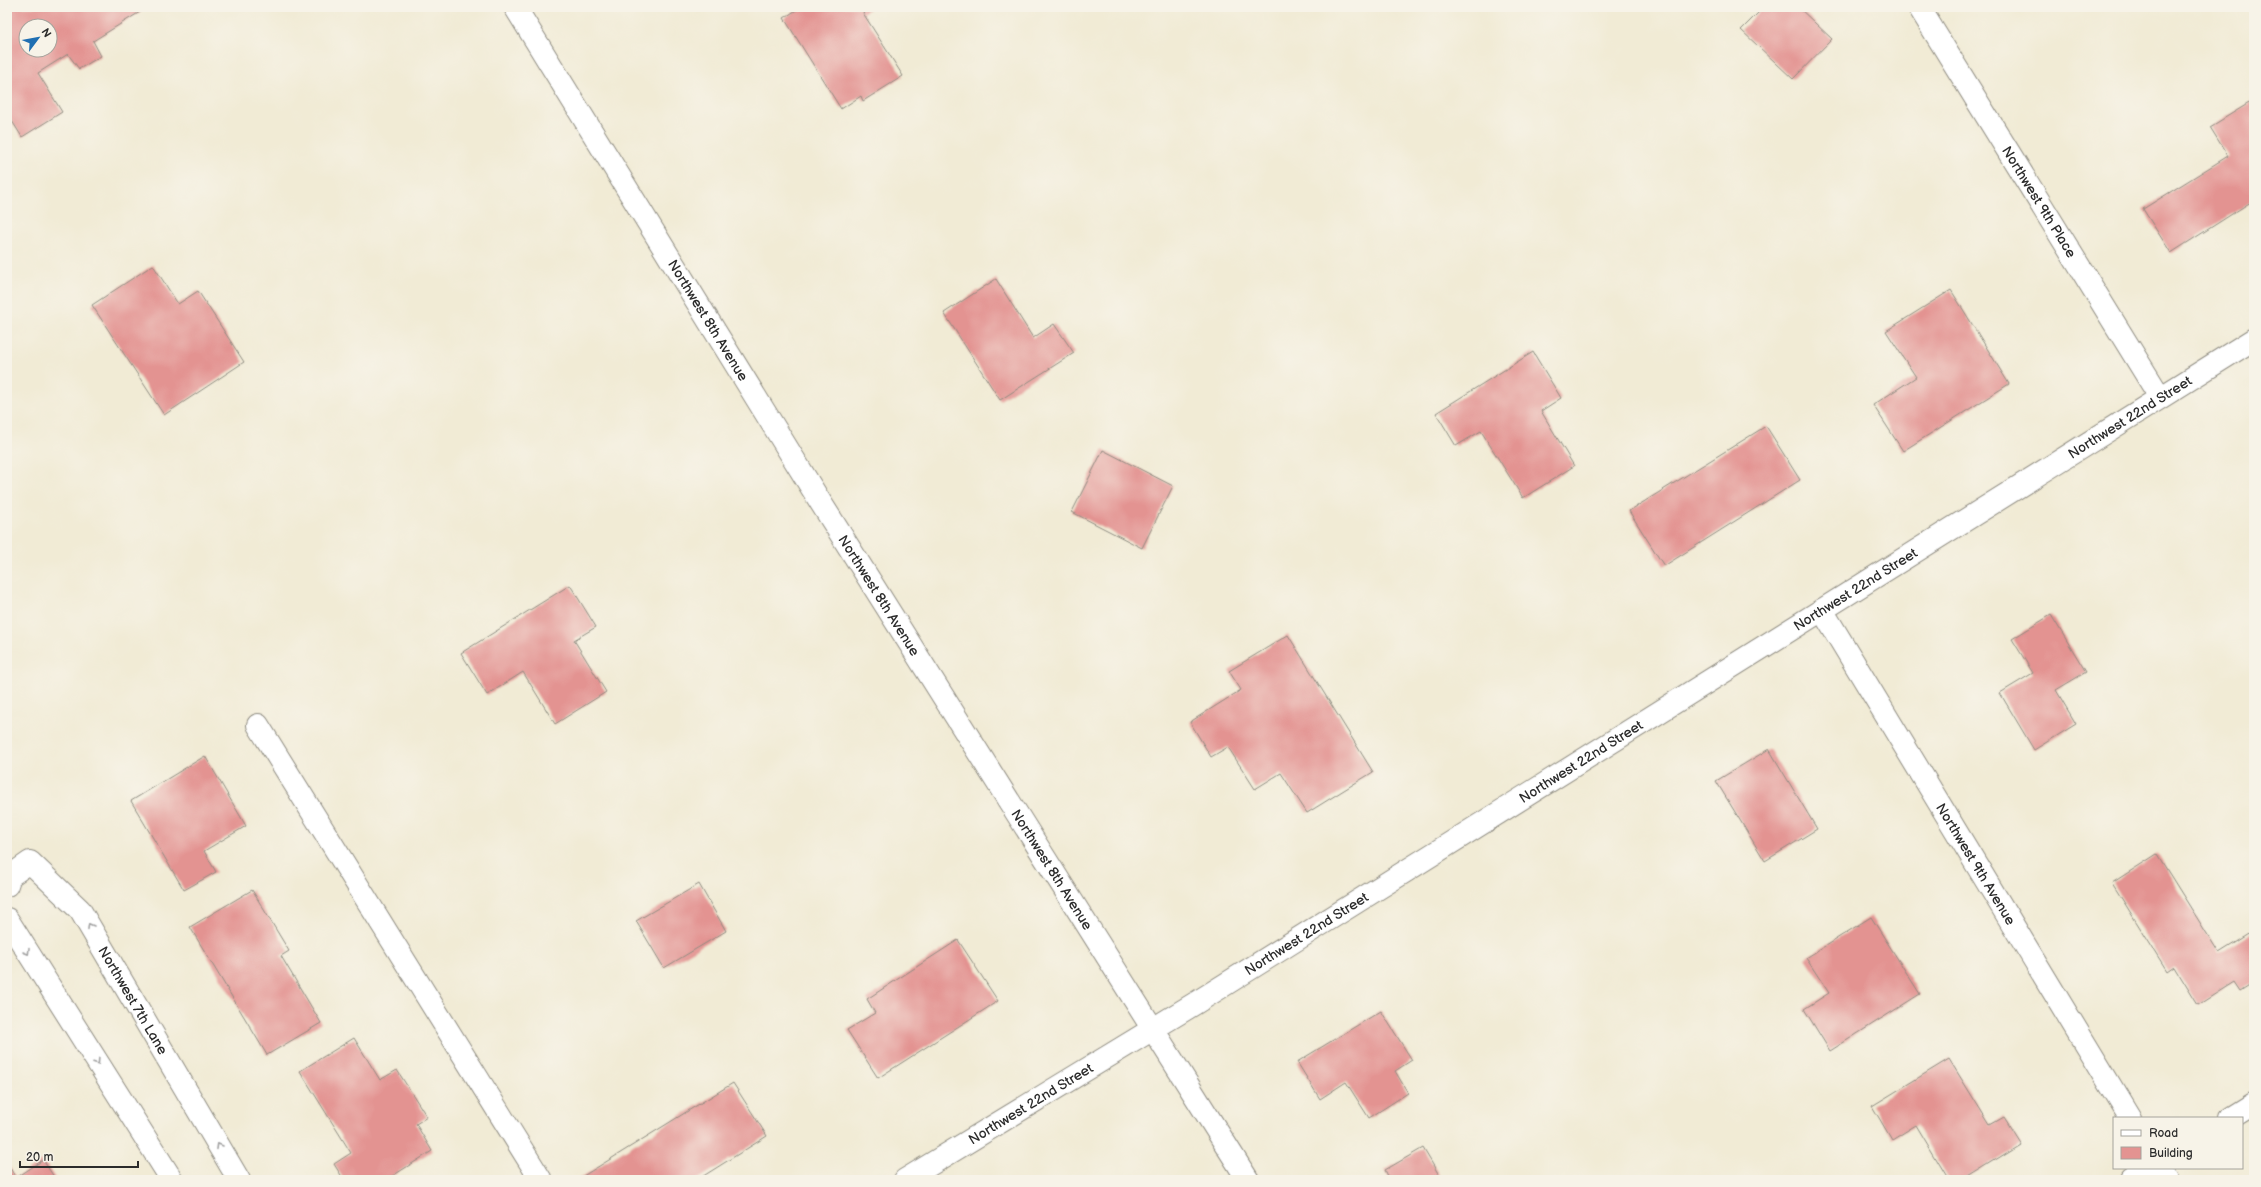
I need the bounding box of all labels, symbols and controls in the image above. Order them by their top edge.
north arrow [18,18,58,58]
text: N [38,26,54,40]
street label: Northwest 9th Place [1999,143,2080,261]
street label: Northwest 8th Avenue [664,256,752,384]
street label: Northwest 22nd Street [2065,371,2195,462]
street label: Northwest 8th Avenue [835,532,924,659]
street label: Northwest 22nd Street [1790,544,1921,634]
street label: Northwest 22nd Street [1516,716,1646,806]
street label: Northwest 9th Avenue [1933,800,2019,928]
street label: Northwest 8th Avenue [1008,806,1096,933]
street label: Northwest 22nd Street [1241,888,1372,979]
one-way arrow [87,923,94,930]
street label: Northwest 7th Lane [95,943,172,1057]
one-way arrow [23,948,30,955]
one-way arrow [92,1058,100,1065]
street label: Northwest 22nd Street [965,1059,1097,1148]
legend [2113,1117,2243,1169]
text: Road [2149,1126,2178,1141]
scale bar [20,1143,138,1169]
one-way arrow [217,1143,224,1150]
text: Building [2149,1146,2193,1161]
text: 20 m [26,1150,53,1165]

